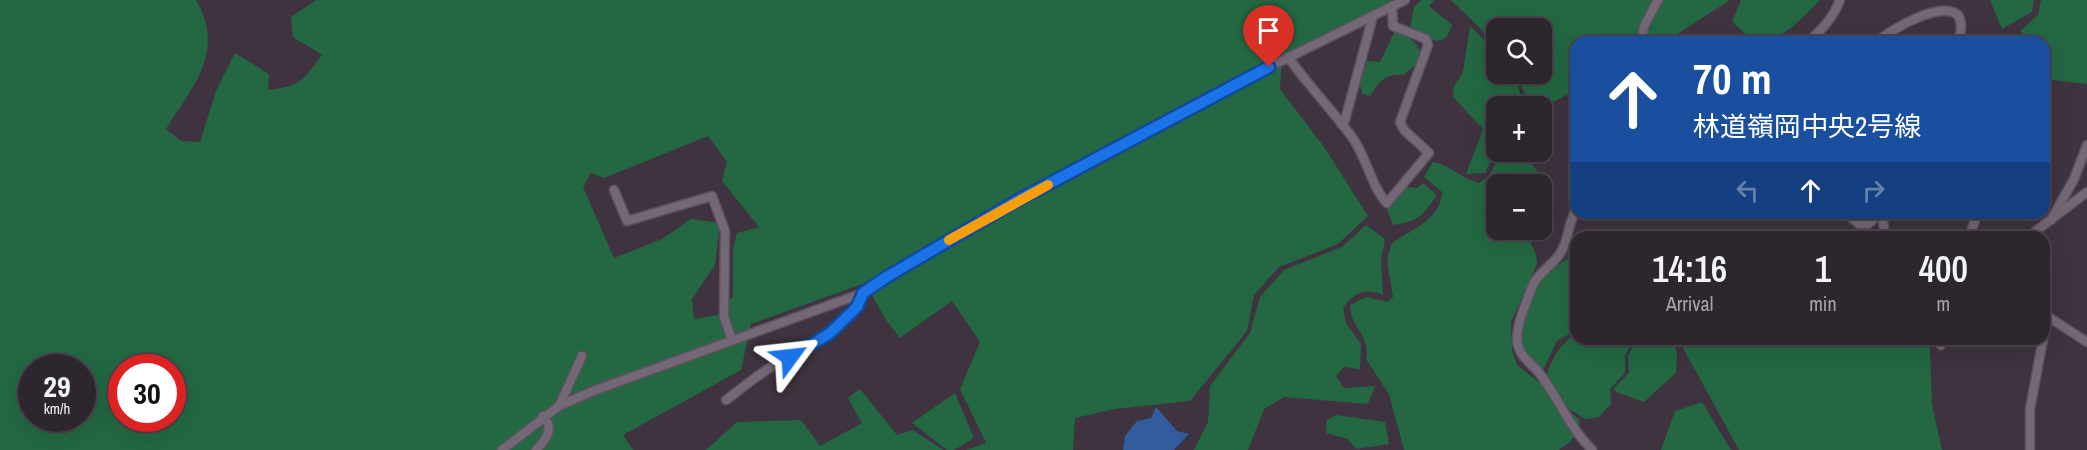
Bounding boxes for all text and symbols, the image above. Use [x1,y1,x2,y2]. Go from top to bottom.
pin [1243,5,1294,67]
icon: arrive [1252,14,1285,47]
map controls [1486,18,1552,240]
button: search [1486,18,1552,84]
text: 70 m [1693,51,1772,107]
icon: ahead [1594,60,1672,138]
button: + [1486,96,1552,162]
text: 林道嶺岡中央2号線 [1693,108,1921,144]
button: − [1486,174,1552,240]
icon: left [1731,174,1764,207]
icon: ahead [1794,174,1827,207]
icon: right [1857,174,1890,207]
text: 14:16 [1652,245,1727,293]
text: 1 [1815,245,1831,293]
text: 400 [1919,245,1968,293]
text: Arrival [1666,290,1713,317]
text: min [1809,290,1837,317]
text: m [1936,290,1950,317]
position arrow [758,325,822,389]
speed limit sign: 30 [108,354,186,432]
text: 29 [43,366,71,406]
text: km/h [44,398,70,419]

